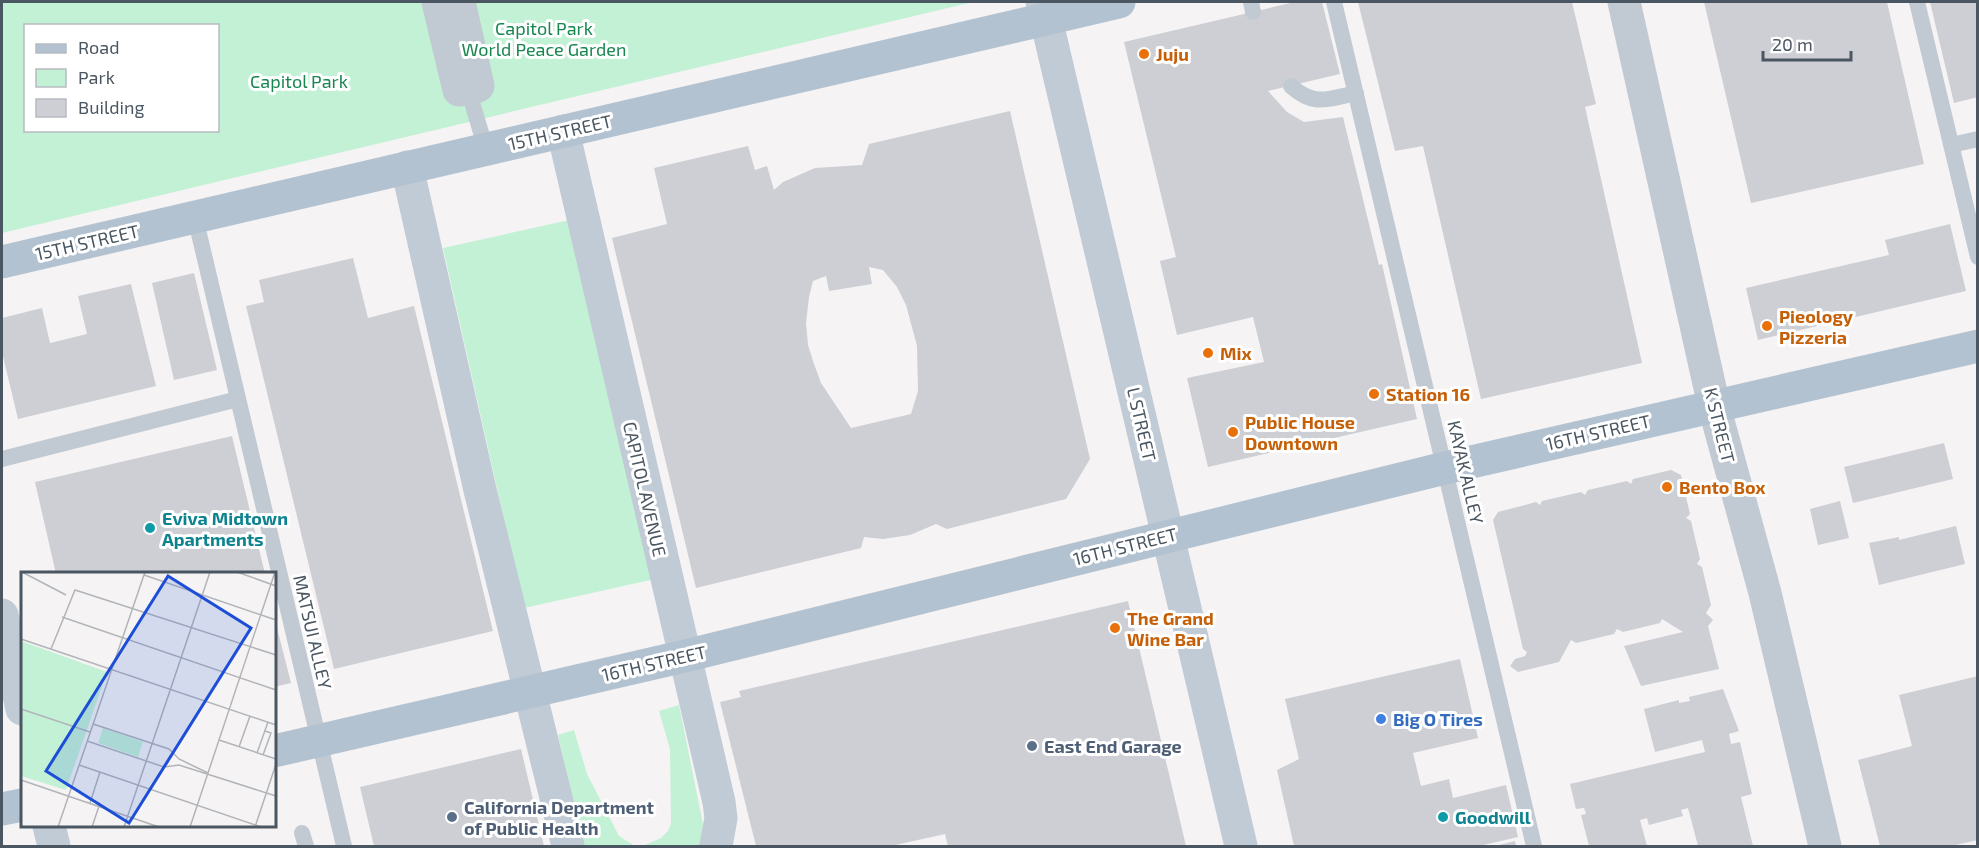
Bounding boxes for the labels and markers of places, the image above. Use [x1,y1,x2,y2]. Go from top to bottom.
place label: Juju [1156,43,1189,65]
marker: Juju [1137,47,1151,61]
place label: Pieology Pizzeria [1779,305,1854,348]
marker: Pieology Pizzeria [1760,319,1774,333]
place label: Mix [1220,342,1252,364]
marker: Mix [1201,346,1215,360]
place label: Station 16 [1386,383,1470,405]
marker: Station 16 [1367,387,1381,401]
place label: Public House Downtown [1245,411,1355,454]
marker: Public House Downtown [1226,425,1240,439]
place label: Bento Box [1679,476,1766,498]
marker: Bento Box [1660,480,1674,494]
place label: Eviva Midtown Apartments [162,507,288,550]
marker: Eviva Midtown Apartments [143,521,157,535]
place label: The Grand Wine Bar [1127,607,1214,650]
marker: The Grand Wine Bar [1108,621,1122,635]
place label: Big O Tires [1393,708,1483,730]
marker: Big O Tires [1374,712,1388,726]
place label: East End Garage [1044,735,1182,757]
marker: East End Garage [1025,739,1039,753]
place label: California Department of Public Health [464,796,655,839]
place label: Goodwill [1455,806,1531,828]
marker: California Department of Public Health [445,810,459,824]
marker: Goodwill [1436,810,1450,824]

